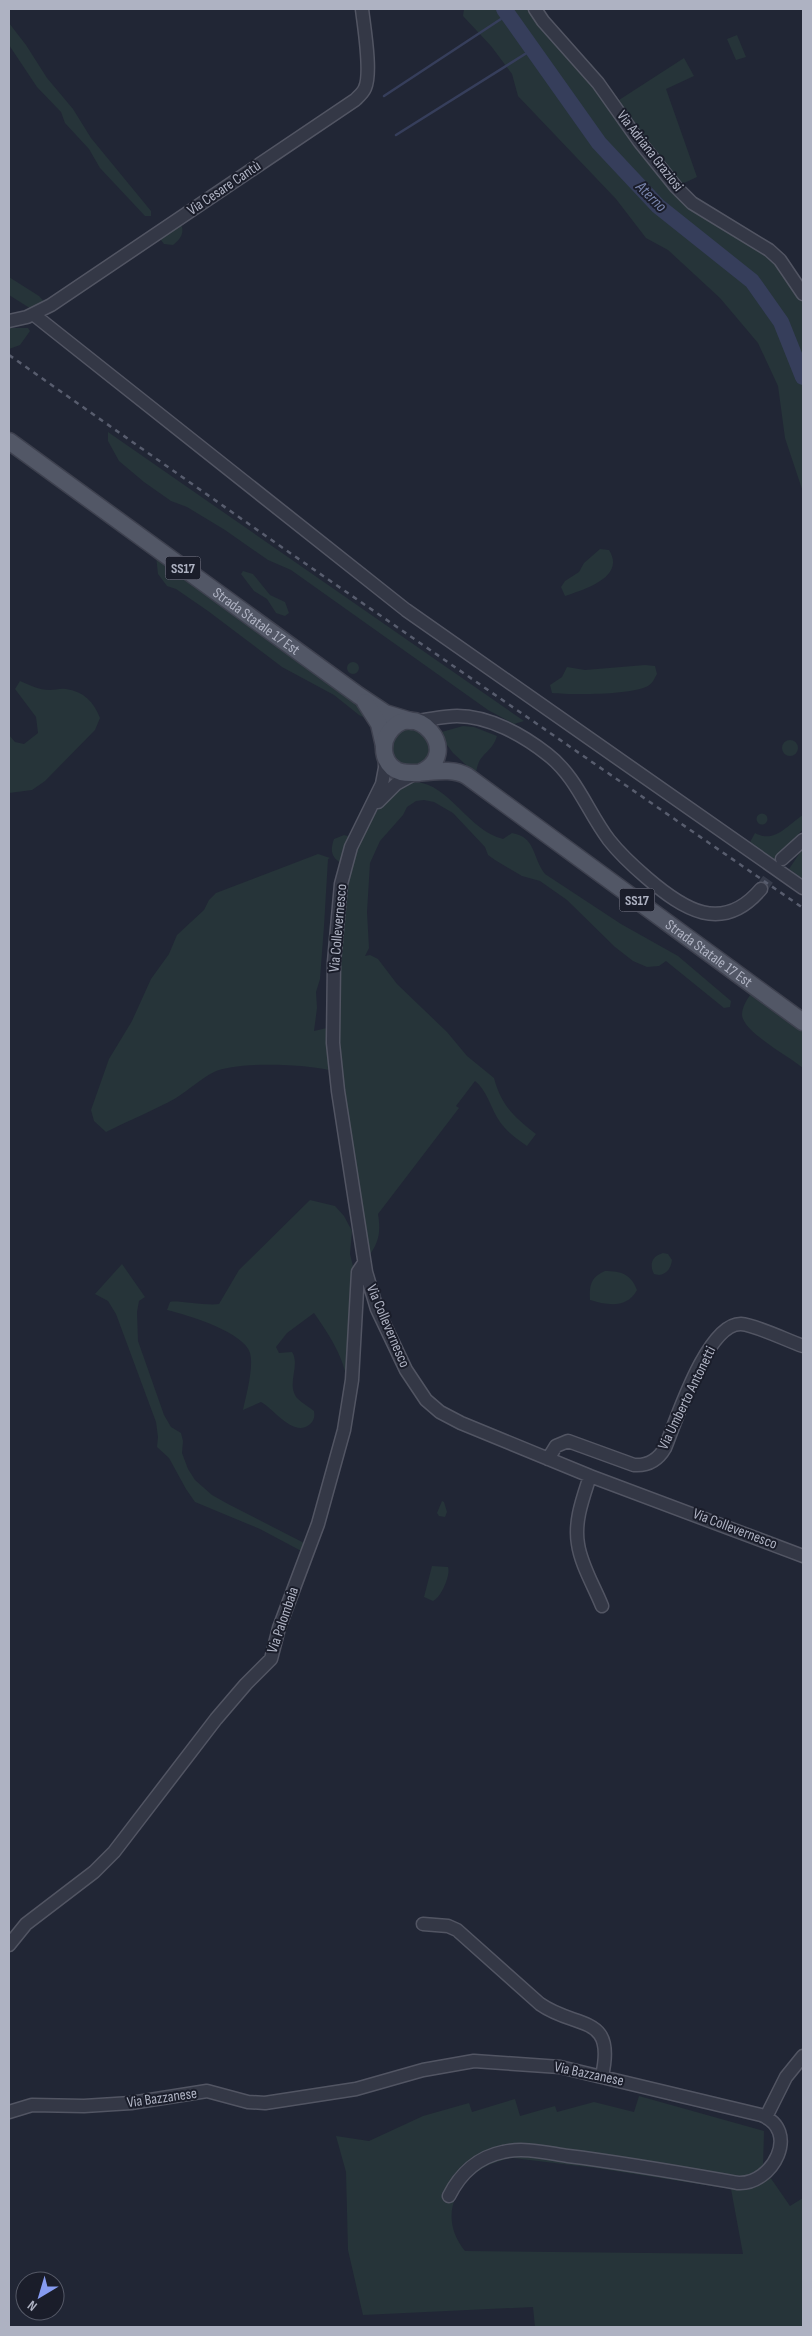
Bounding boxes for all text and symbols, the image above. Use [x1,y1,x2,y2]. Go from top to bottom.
street label: Via Adriana Graziosi [612,107,688,195]
street label: Via Cesare Cantù [184,156,264,220]
water label: Aterno [631,177,671,217]
road number: SS17 [166,556,200,580]
street label: Strada Statale 17 Est [209,583,304,659]
street label: Via Collevernesco [325,883,351,973]
road number: SS17 [620,888,654,912]
street label: Strada Statale 17 Est [662,915,757,992]
street label: Via Collevernesco [362,1282,414,1370]
street label: Via Umberto Antonetti [654,1343,720,1453]
street label: Via Collevernesco [690,1504,780,1554]
street label: Via Palombaia [263,1584,303,1656]
street label: Via Bazzanese [552,2057,626,2091]
street label: Via Bazzanese [126,2084,198,2112]
north arrow [15,2271,65,2321]
text: N [24,2297,40,2315]

